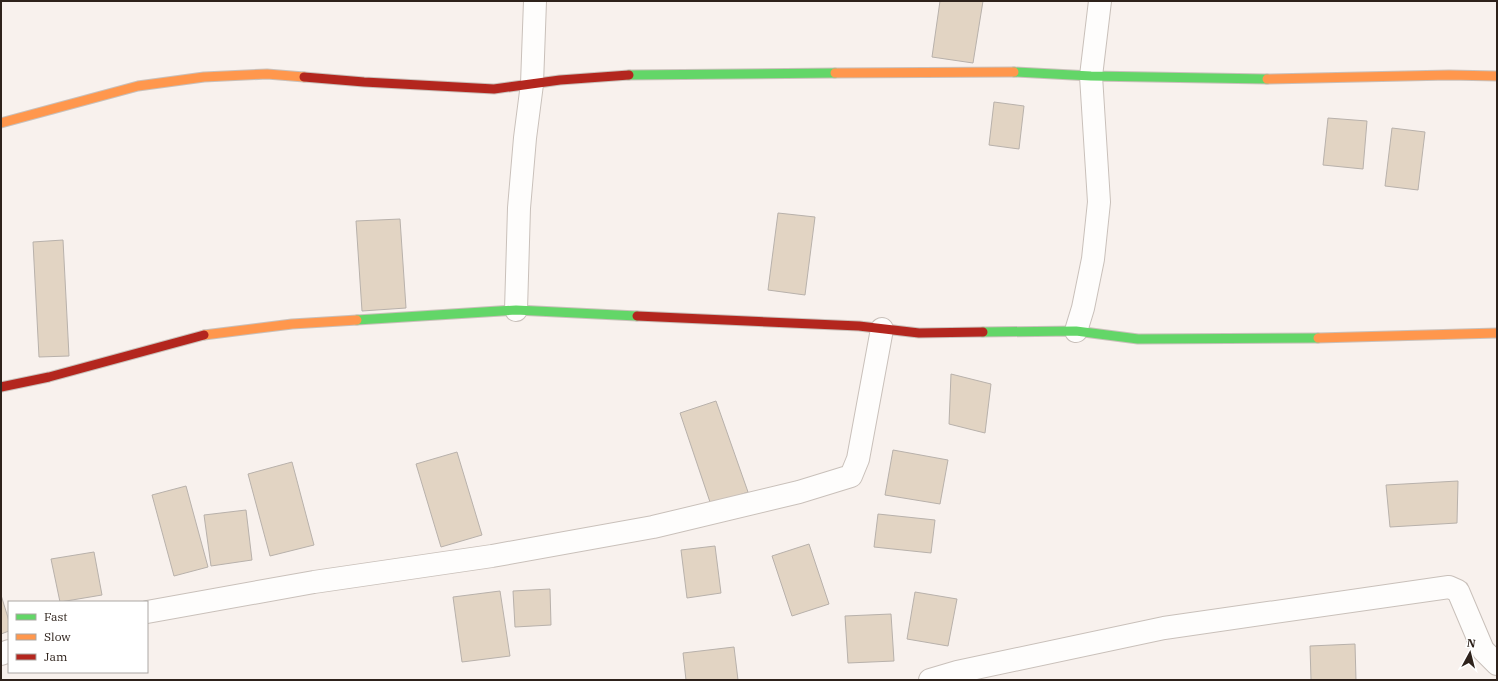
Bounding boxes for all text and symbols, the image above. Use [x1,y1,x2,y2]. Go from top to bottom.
legend [8,601,148,673]
text: Fast [44,609,68,624]
text: Slow [44,629,71,644]
north arrow [1450,633,1490,673]
text: N [1466,636,1477,651]
text: Jam [44,649,68,664]

